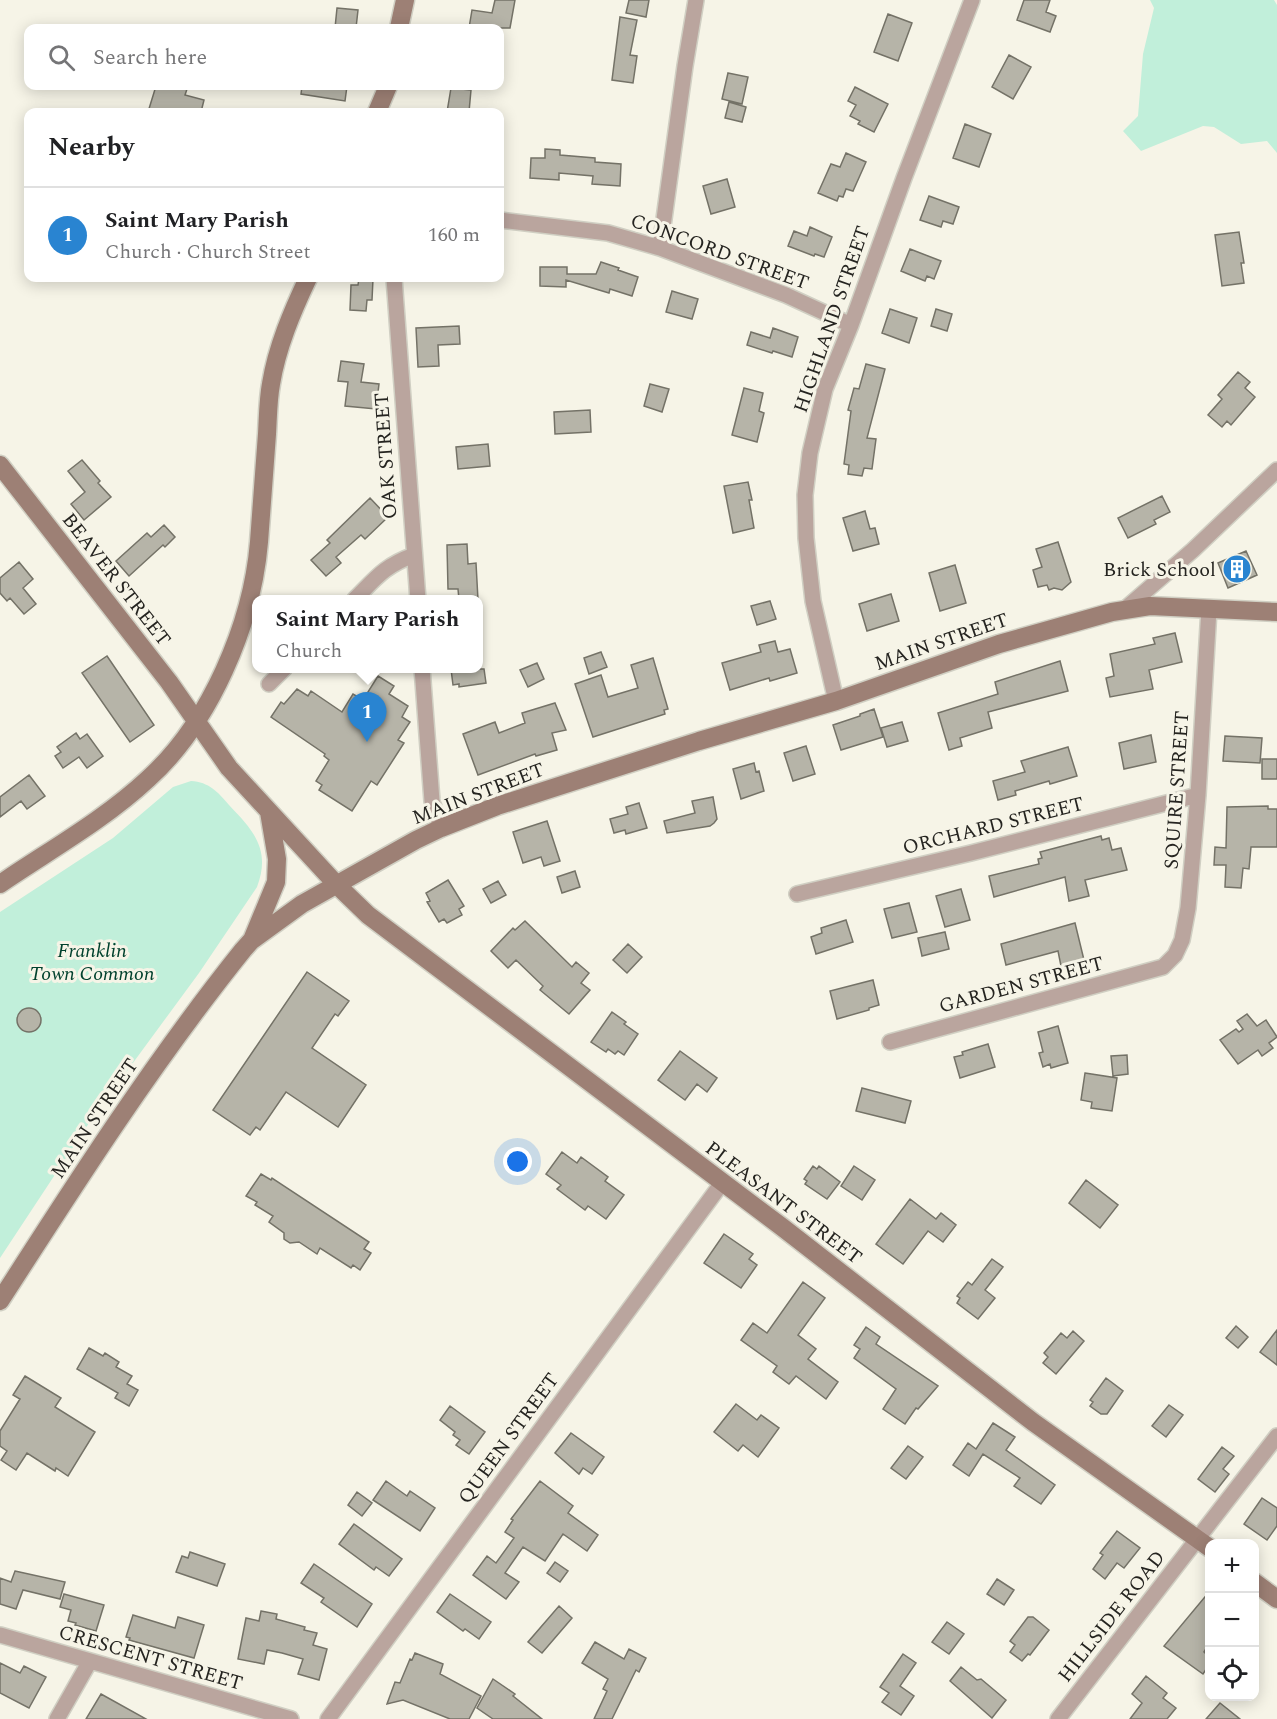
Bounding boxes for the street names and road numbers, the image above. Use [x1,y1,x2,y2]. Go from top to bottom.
street label: CONCORD STREET [626,206,813,298]
street label: HIGHLAND STREET [786,222,878,417]
street label: OAK STREET [367,392,405,520]
street label: BEAVER STREET [54,506,178,653]
street label: MAIN STREET [870,605,1012,679]
street label: SQUIRE STREET [1156,710,1197,870]
street label: MAIN STREET [408,755,549,833]
street label: ORCHARD STREET [900,789,1087,863]
street label: GARDEN STREET [935,949,1107,1021]
street label: MAIN STREET [43,1052,146,1185]
street label: PLEASANT STREET [699,1134,868,1272]
street label: QUEEN STREET [451,1367,567,1511]
street label: HILLSIDE ROAD [1051,1544,1173,1689]
street label: CRESCENT STREET [55,1617,246,1699]

